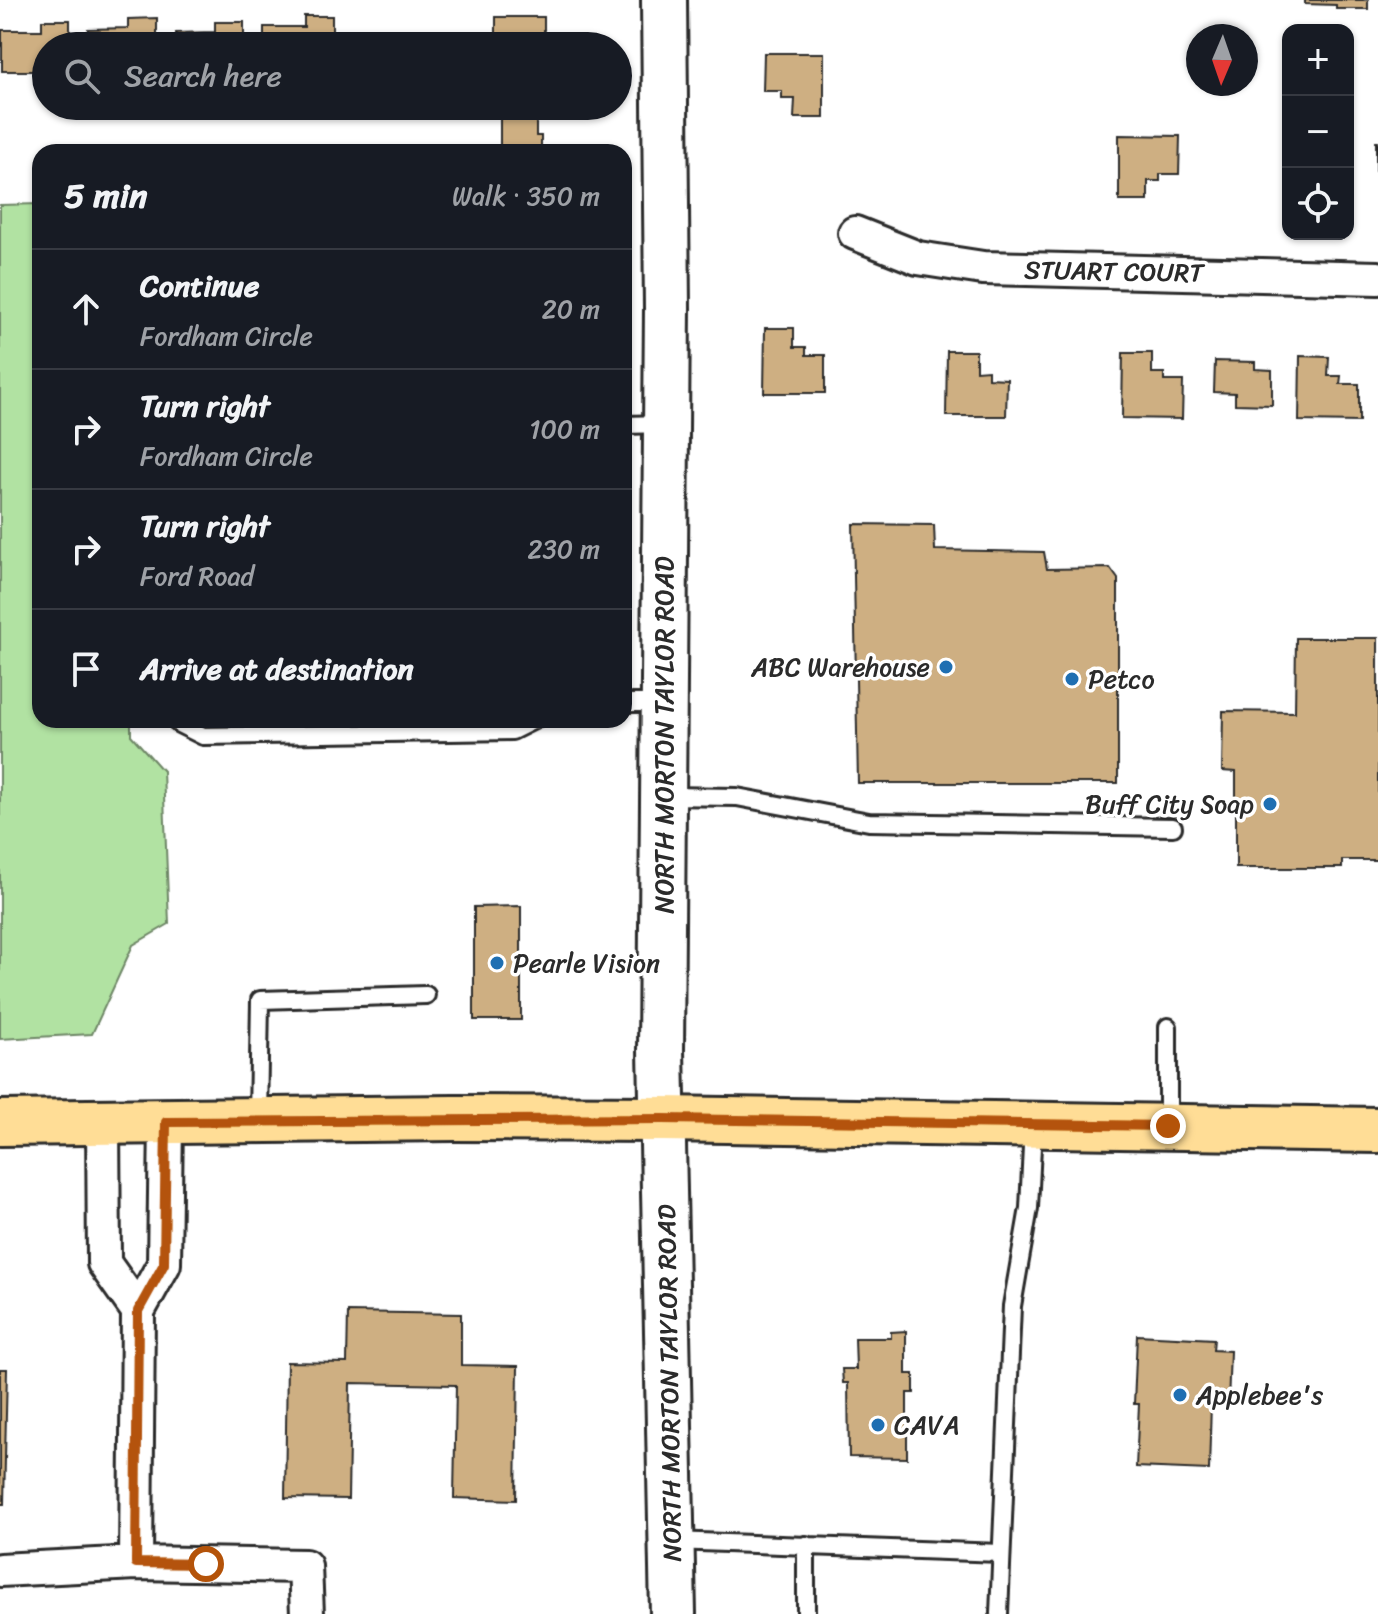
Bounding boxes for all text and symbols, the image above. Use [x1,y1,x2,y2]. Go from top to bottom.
north arrow [1186,24,1258,96]
map controls [1282,24,1354,240]
button: + [1282,24,1354,96]
search box [32,32,632,120]
text: Search here [124,49,282,103]
icon: search [60,54,104,98]
button: − [1282,96,1354,168]
text: 5 min [64,166,147,226]
button: locate [1282,168,1354,240]
text: Walk · 350 m [452,173,600,219]
street label: STUART COURT [1024,246,1206,296]
text: Continue [140,259,259,313]
text: 20 m [542,286,600,332]
icon: ahead [64,287,108,331]
text: Fordham Circle [140,313,313,359]
text: Turn right [140,379,270,433]
text: 100 m [529,406,600,452]
icon: right [64,407,108,451]
text: Fordham Circle [140,433,313,479]
text: Turn right [140,499,270,553]
text: 230 m [528,526,600,572]
icon: right [64,527,108,571]
text: Ford Road [140,553,254,599]
street label: NORTH MORTON TAYLOR ROAD [641,556,687,914]
text: Arrive at destination [140,642,414,696]
place label: ABC Warehouse [750,644,930,690]
icon: arrive [64,647,108,691]
place label: Petco [1088,656,1155,702]
marker: ABC Warehouse [937,658,955,676]
marker: Petco [1063,670,1081,688]
place label: Buff City Soap [1085,781,1254,827]
marker: Buff City Soap [1261,795,1279,813]
place label: Pearle Vision [513,940,660,986]
marker: Pearle Vision [488,954,506,972]
route end [1150,1108,1186,1144]
street label: NORTH MORTON TAYLOR ROAD [643,1204,695,1562]
place label: Applebee's [1195,1372,1323,1418]
marker: Applebee's [1171,1386,1189,1404]
place label: CAVA [894,1402,960,1448]
marker: CAVA [869,1416,887,1434]
route start [188,1546,224,1582]

